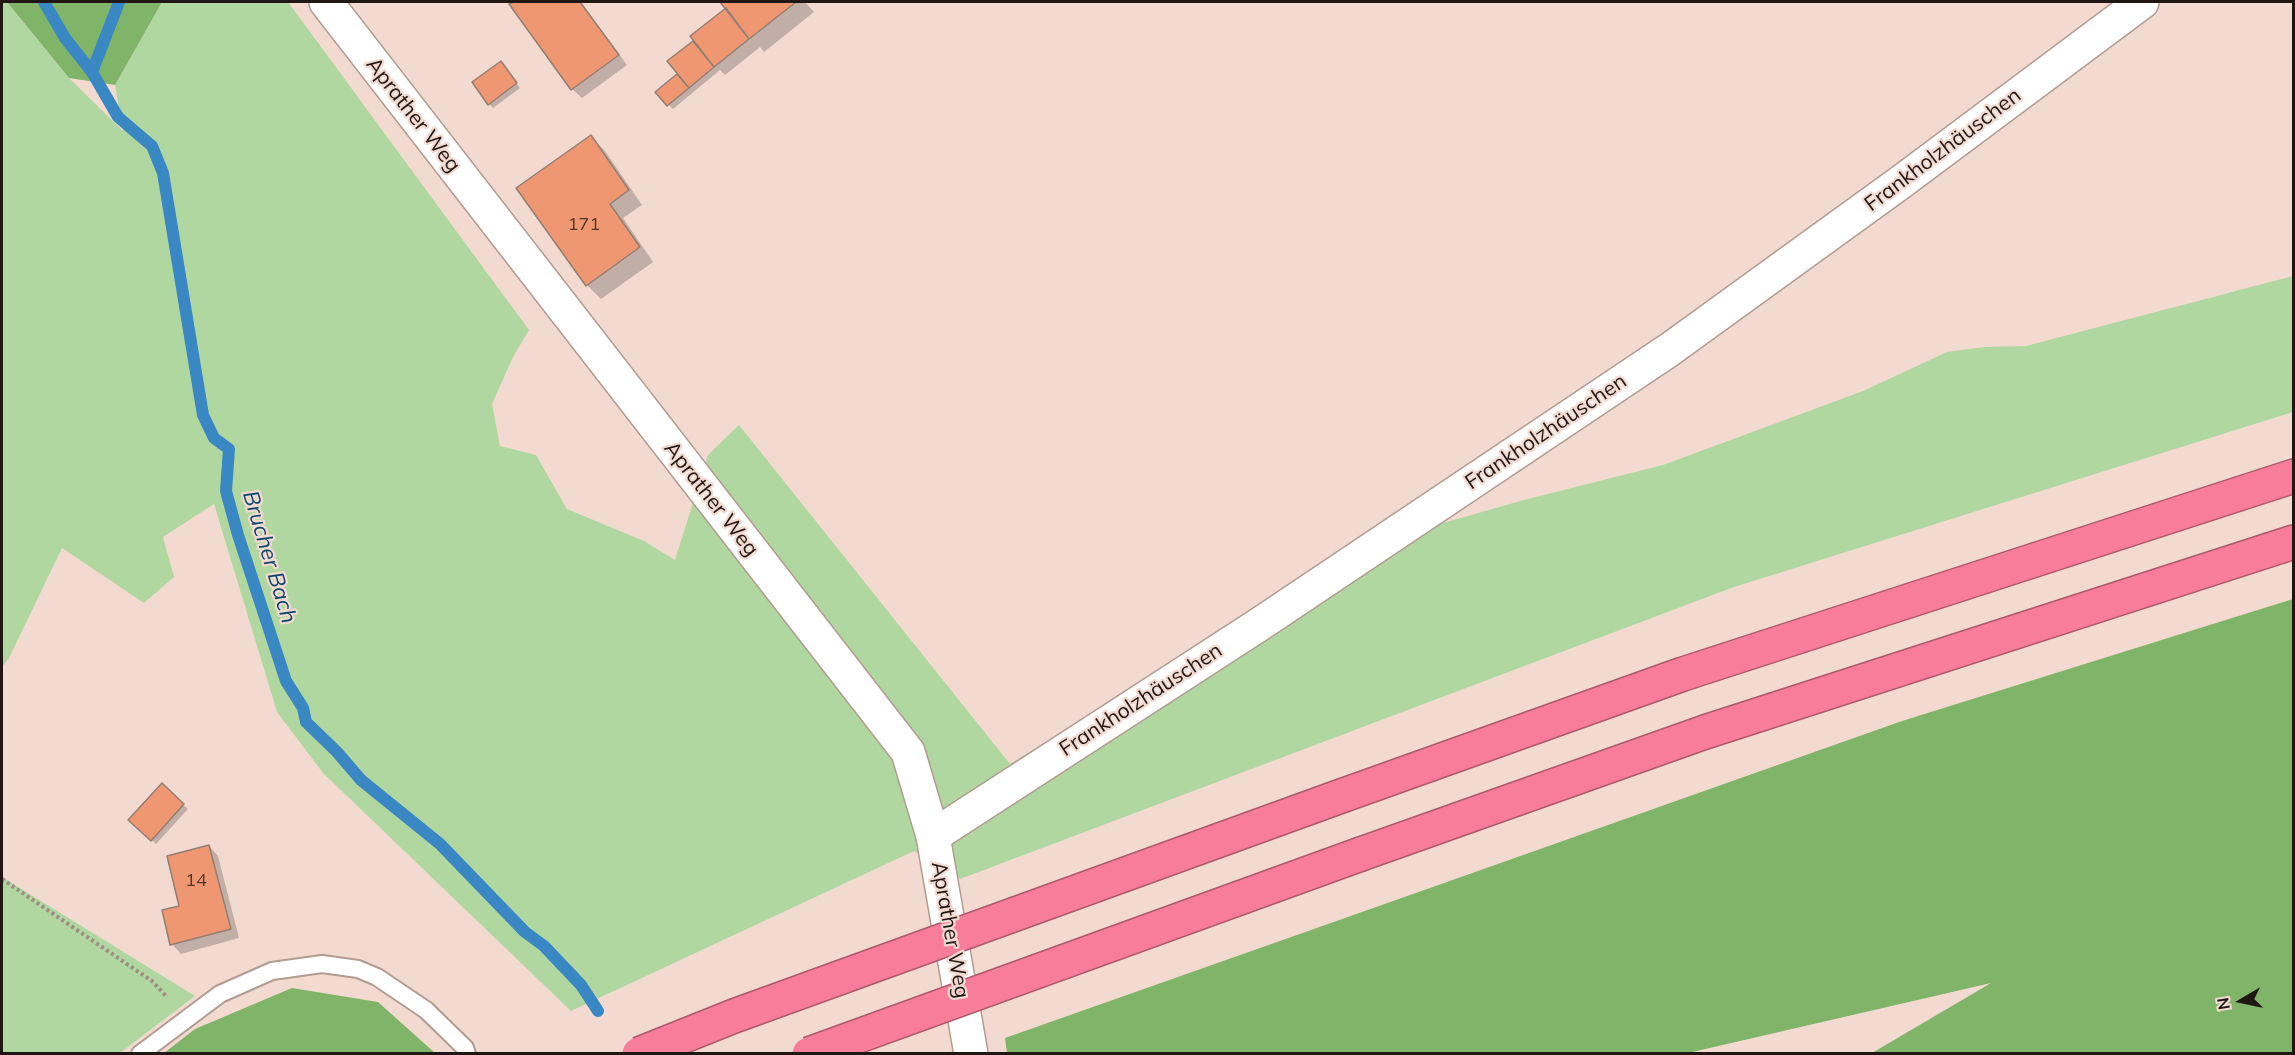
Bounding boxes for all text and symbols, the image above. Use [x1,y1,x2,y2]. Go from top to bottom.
street label: Aprather Weg [360,53,466,177]
street label: Frankholzhäuschen [1860,83,2026,217]
house number: 171 [568,214,600,236]
street label: Frankholzhäuschen [1461,369,1631,495]
street label: Aprather Weg [658,437,764,561]
water label: Brucher Bach [236,488,302,626]
street label: Frankholzhäuschen [1055,638,1227,762]
street label: Aprather Weg [926,860,974,1000]
house number: 14 [185,870,207,892]
north arrow [2211,971,2271,1031]
text: N [2212,996,2234,1011]

